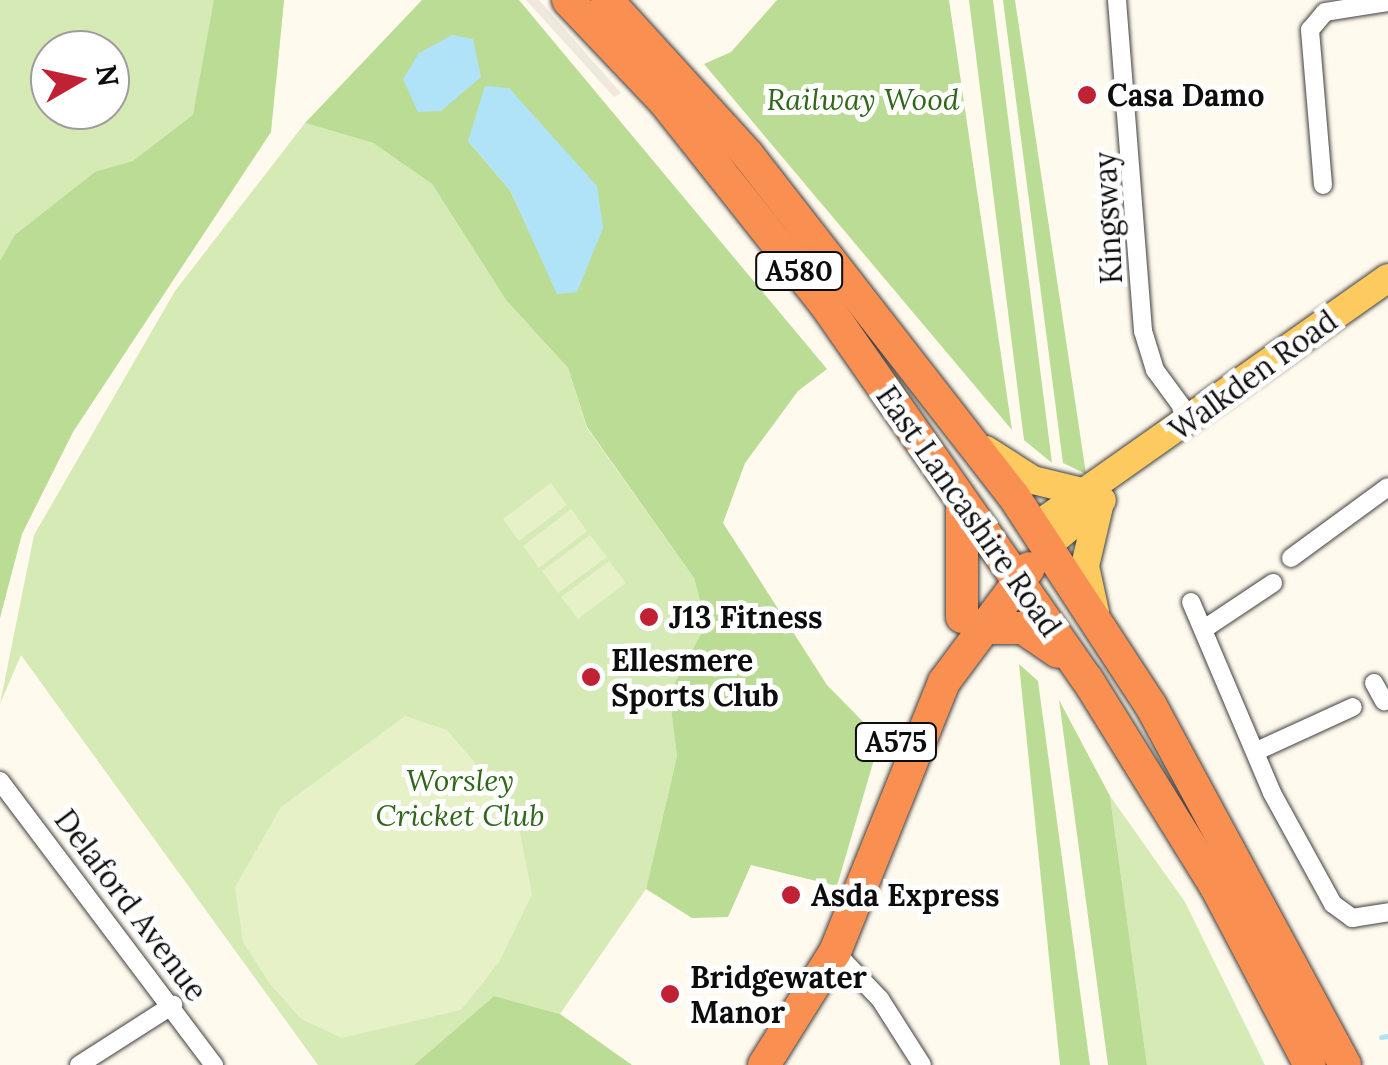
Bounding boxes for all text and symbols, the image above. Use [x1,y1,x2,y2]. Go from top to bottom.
north arrow [30,30,130,130]
text: N [88,62,127,89]
place label: Casa Damo [1107,77,1264,113]
park label: Railway Wood [766,81,960,117]
marker: Casa Damo [1076,84,1098,106]
street label: Kingsway [1087,151,1129,285]
road number: A580 [754,248,844,294]
street label: Walkden Road [1162,302,1344,448]
street label: East Lancashire Road [869,379,1069,643]
place label: J13 Fitness [669,599,823,635]
marker: J13 Fitness [638,606,660,628]
place label: Ellesmere Sports Club [611,642,779,712]
marker: Ellesmere Sports Club [580,666,602,688]
road number: A575 [854,719,938,765]
park label: Worsley Cricket Club [376,762,544,832]
street label: Delaford Avenue [47,802,215,1008]
place label: Asda Express [811,877,999,913]
marker: Asda Express [780,884,802,906]
place label: Bridgewater Manor [690,959,867,1030]
marker: Bridgewater Manor [659,983,681,1005]

